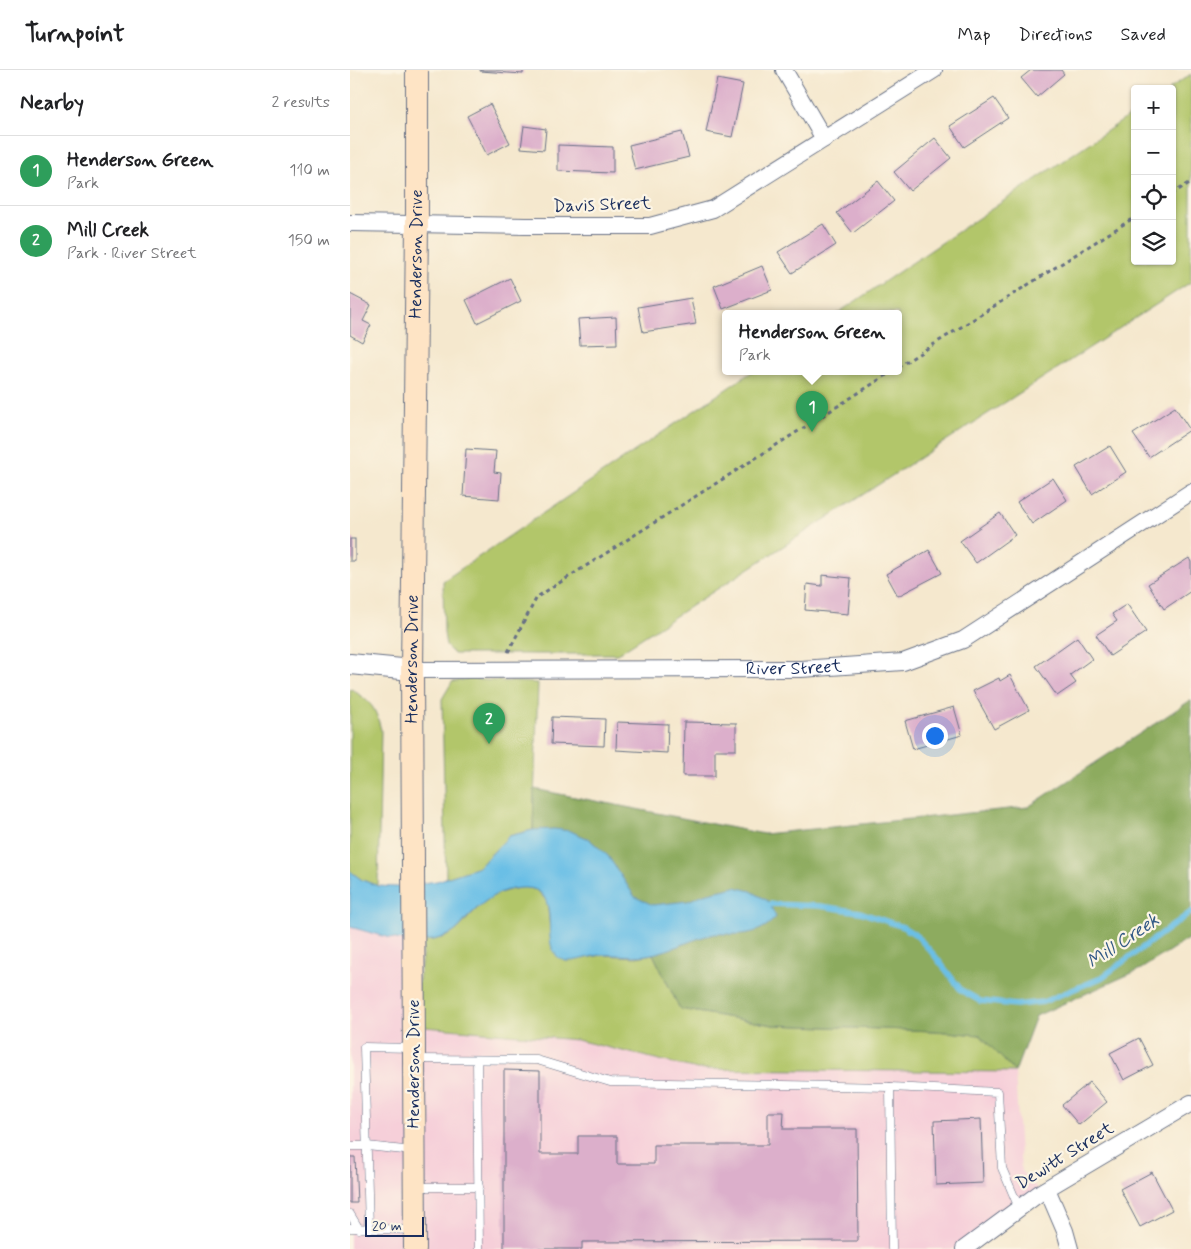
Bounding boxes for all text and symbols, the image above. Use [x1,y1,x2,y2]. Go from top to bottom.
text: Turnpoint [25,19,125,50]
text: Map [958,23,991,47]
text: Directions [1019,23,1093,47]
text: Saved [1121,23,1166,47]
map controls [1131,85,1176,265]
button: + [1131,85,1176,130]
text: Nearby [20,89,84,117]
text: 2 results [272,92,330,113]
button: − [1131,130,1176,175]
text: Henderson Green [67,148,213,173]
text: 1 [32,160,40,181]
text: 110 m [289,160,330,181]
text: Park [67,173,99,194]
button: locate [1131,175,1176,220]
street label: Henderson Drive [404,189,429,319]
street label: Davis Street [553,191,652,219]
text: Mill Creek [67,218,149,243]
button: layers [1131,220,1176,265]
text: 2 [32,230,40,251]
text: 150 m [288,230,330,251]
text: Park · River Street [67,243,197,264]
popup [722,310,902,375]
text: Henderson Green [739,320,885,345]
text: Park [739,345,771,366]
pin: 1 [796,391,828,432]
street label: Henderson Drive [400,594,425,724]
street label: River Street [746,654,843,681]
pin: 2 [473,703,505,744]
your location [922,723,948,749]
water label: Mill Creek [1082,907,1164,974]
street label: Henderson Drive [402,999,426,1129]
street label: Dewitt Street [1012,1116,1119,1196]
scale bar [365,1214,424,1237]
text: 20 m [372,1217,402,1235]

